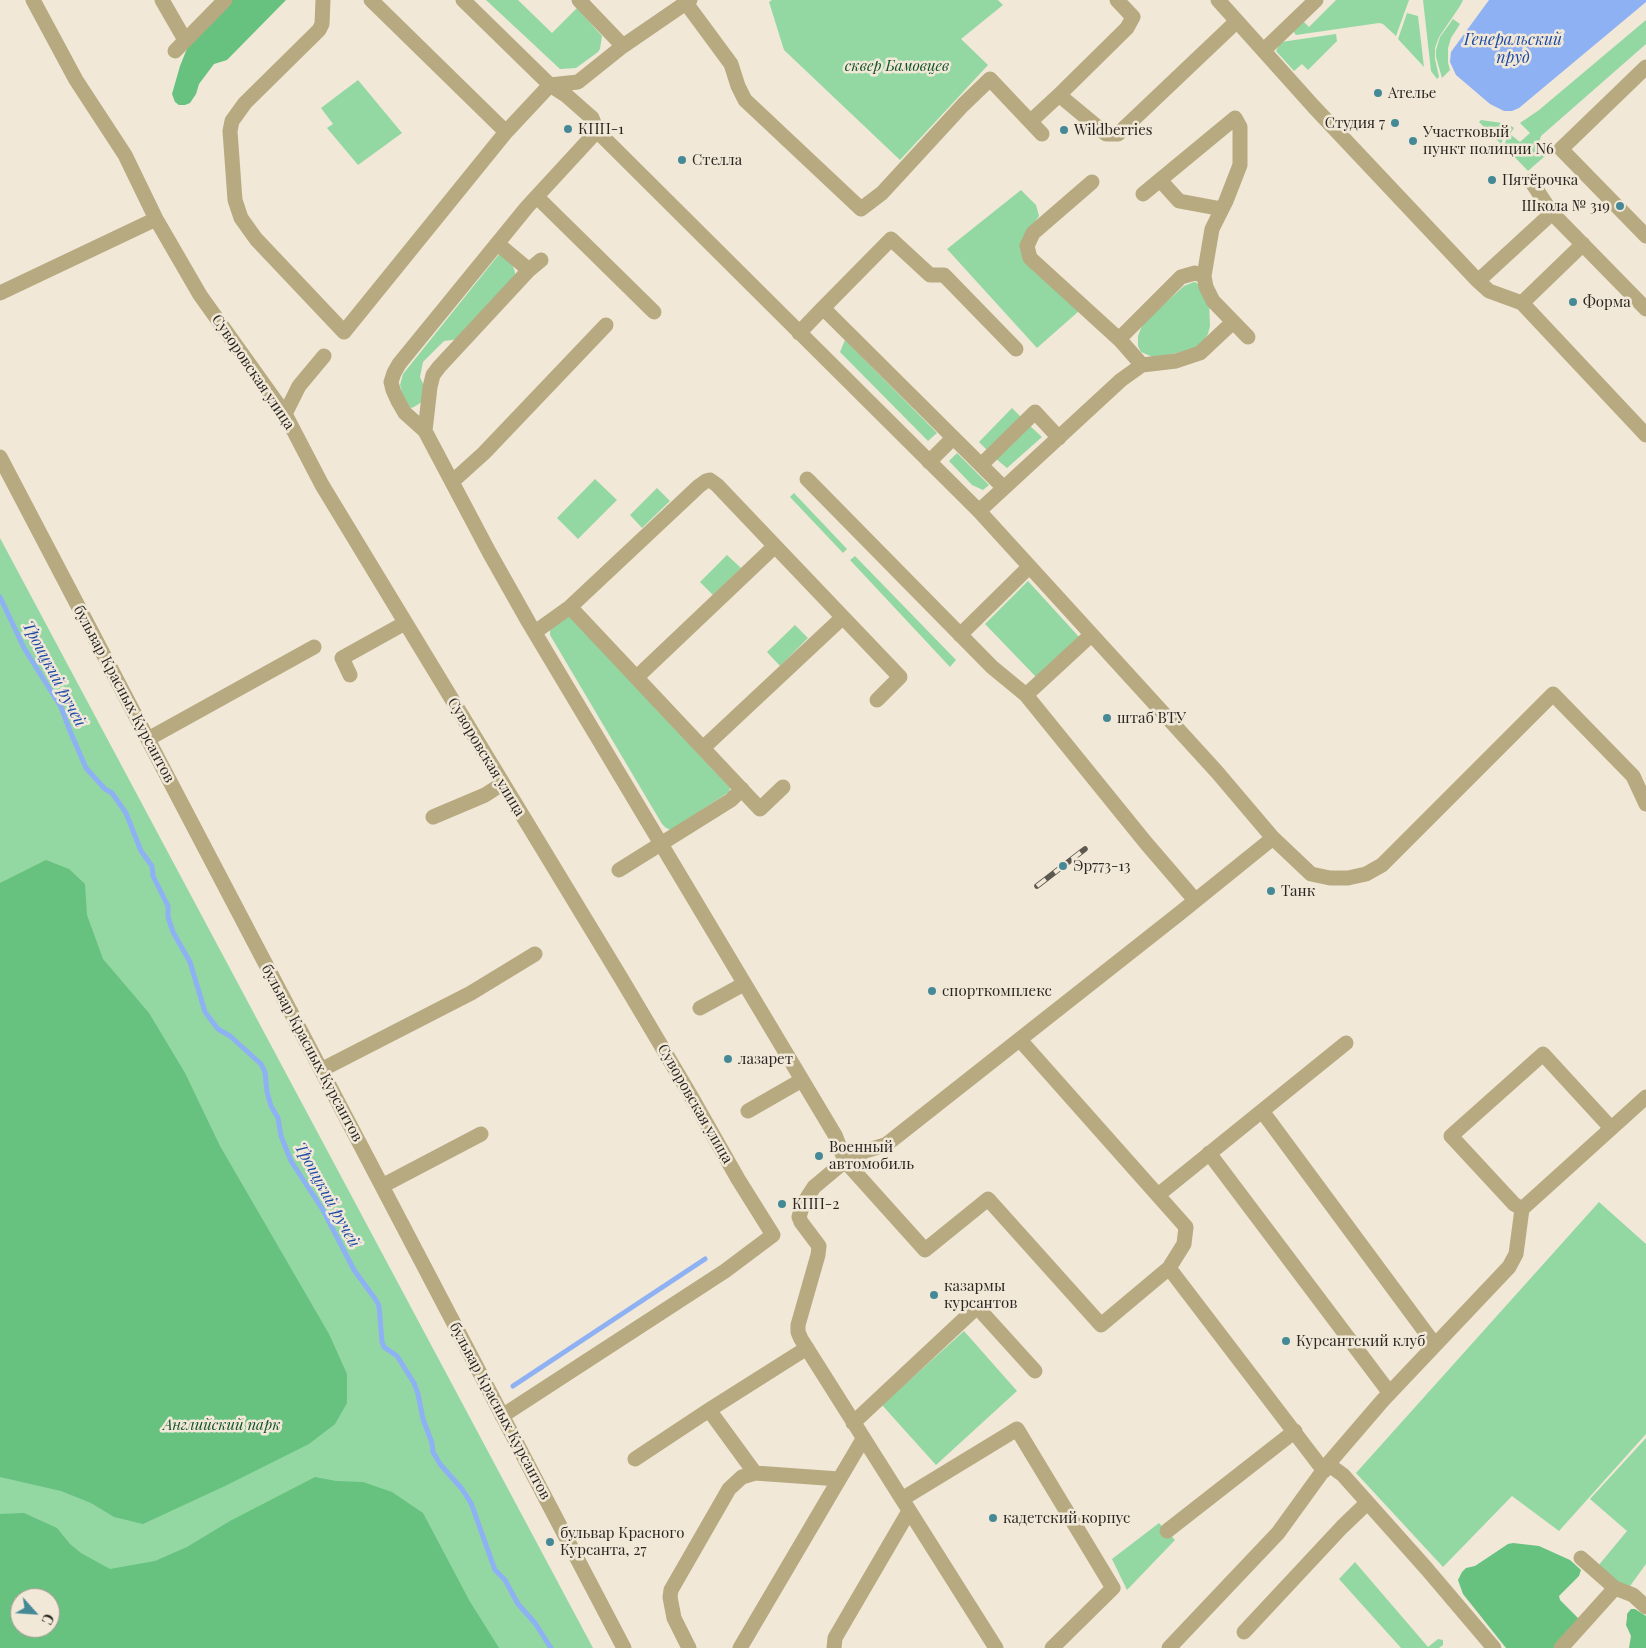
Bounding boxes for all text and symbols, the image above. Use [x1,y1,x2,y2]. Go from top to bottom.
water label: Генеральский пруд [1464,30,1562,68]
park label: сквер Бамовцев [845,57,949,75]
place label: Ателье [1388,84,1436,102]
marker: Ателье [1372,87,1384,99]
place label: Студия 7 [1325,114,1385,132]
marker: Студия 7 [1389,117,1401,129]
place label: КПП-1 [578,120,624,138]
place label: Wildberries [1074,121,1153,139]
marker: КПП-1 [562,123,574,135]
place label: Участковый пункт полиции N6 [1423,123,1554,158]
marker: Wildberries [1058,124,1070,136]
marker: Участковый пункт полиции N6 [1407,135,1419,147]
place label: Стелла [692,151,742,169]
marker: Стелла [676,154,688,166]
place label: Пятёрочка [1502,171,1578,189]
marker: Пятёрочка [1486,174,1498,186]
place label: Школа № 319 [1522,197,1610,215]
marker: Школа № 319 [1614,200,1626,212]
place label: Форма [1583,293,1631,311]
marker: Форма [1567,296,1579,308]
street label: Суворовская улица [208,311,298,433]
street label: бульвар Красных Курсантов [69,602,179,786]
water label: Троицкий ручей [18,618,90,730]
street label: Суворовская улица [444,694,528,820]
place label: штаб ВТУ [1117,709,1186,727]
marker: штаб ВТУ [1101,712,1113,724]
place label: Эр773-13 [1073,857,1131,875]
marker: Эр773-13 [1057,860,1069,872]
place label: Танк [1281,882,1315,900]
marker: Танк [1265,885,1277,897]
street label: бульвар Красных Курсантов [257,961,367,1145]
place label: спорткомплекс [942,982,1052,1000]
marker: спорткомплекс [926,985,938,997]
street label: Суворовская улица [653,1041,737,1167]
place label: лазарет [738,1050,793,1068]
marker: лазарет [722,1053,734,1065]
place label: Военный автомобиль [829,1138,914,1173]
water label: Троицкий ручей [290,1139,364,1251]
marker: Военный автомобиль [813,1150,825,1162]
place label: КПП-2 [792,1195,839,1213]
marker: КПП-2 [776,1198,788,1210]
place label: казармы курсантов [944,1277,1017,1312]
marker: казармы курсантов [928,1289,940,1301]
street label: бульвар Красных Курсантов [445,1319,555,1503]
place label: Курсантский клуб [1296,1332,1425,1350]
marker: Курсантский клуб [1280,1335,1292,1347]
park label: Английский парк [163,1416,281,1434]
place label: кадетский корпус [1003,1509,1130,1527]
marker: кадетский корпус [987,1512,999,1524]
place label: бульвар Красного Курсанта, 27 [560,1524,684,1559]
marker: бульвар Красного Курсанта, 27 [544,1536,556,1548]
north arrow [10,1588,60,1638]
text: С [37,1611,59,1628]

